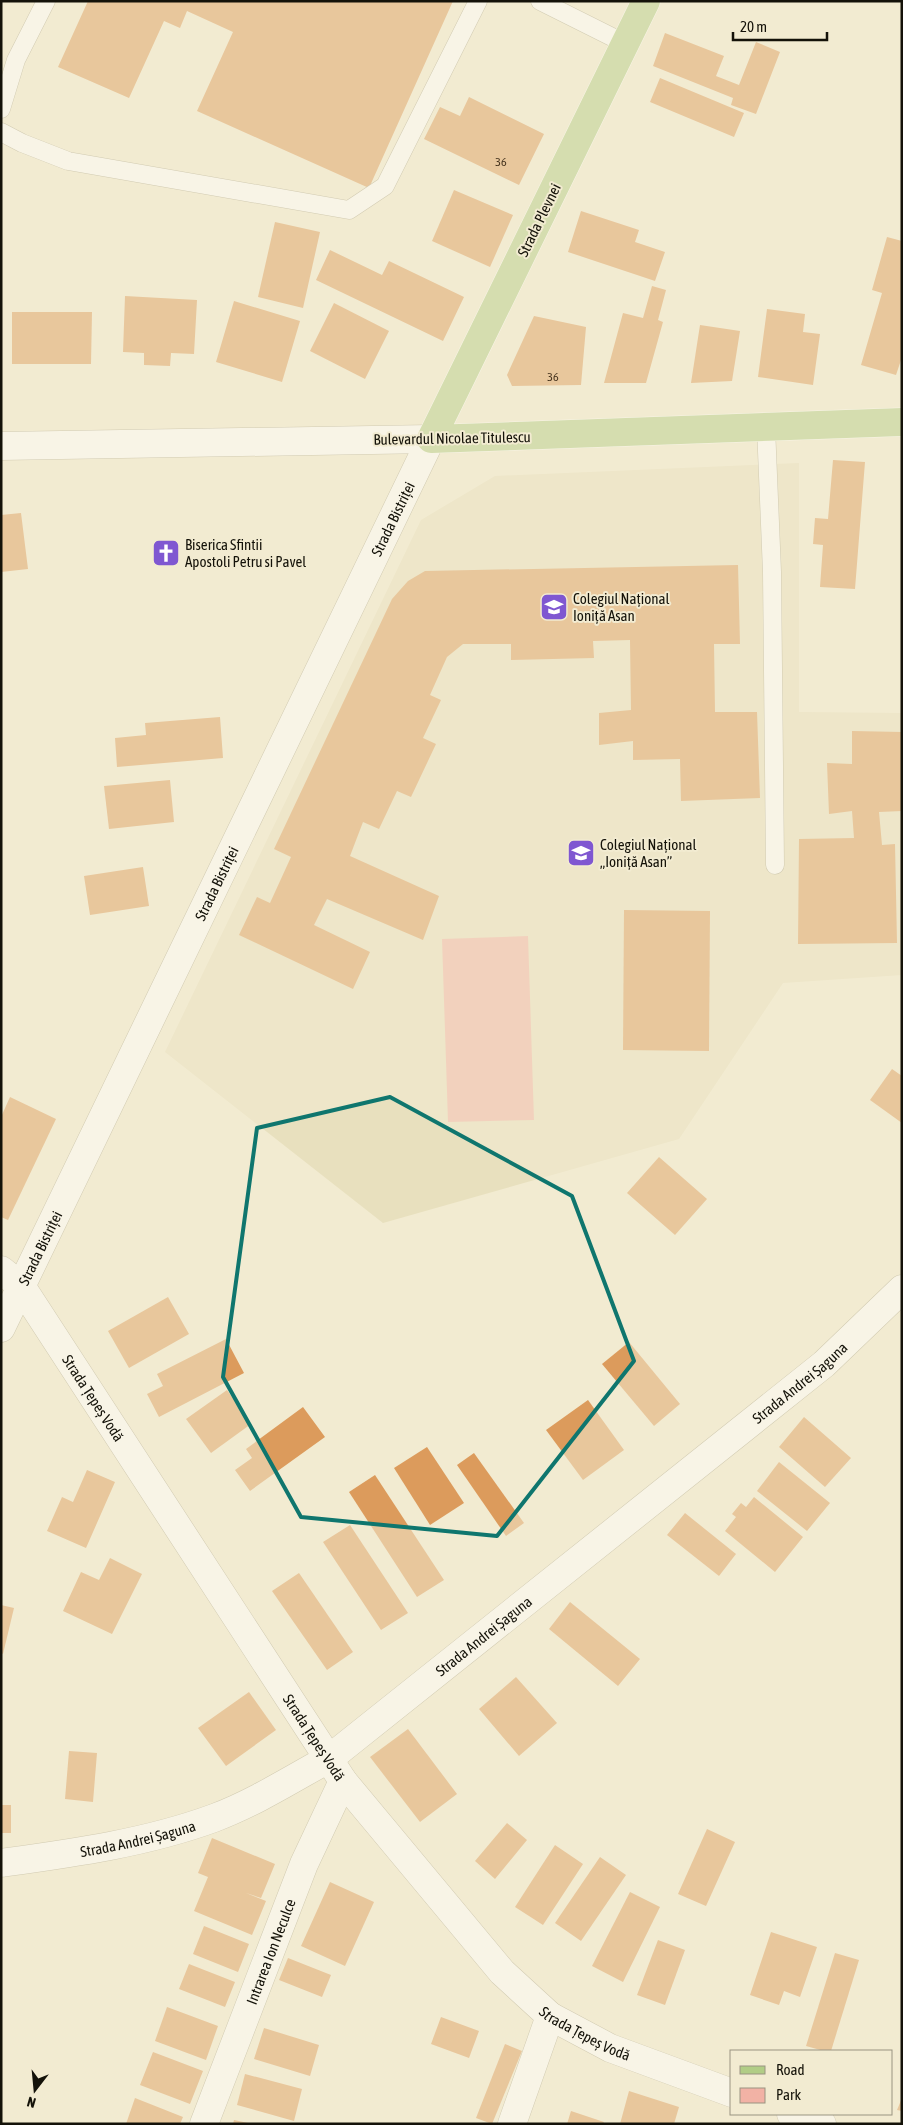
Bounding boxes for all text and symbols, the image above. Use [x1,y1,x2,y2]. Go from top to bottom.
scale bar [733,10,827,42]
text: 20 m [740,18,767,35]
house number: 36 [495,155,507,169]
street label: Strada Plevnei [514,181,564,259]
house number: 36 [547,370,559,384]
street label: Bulevardul Nicolae Titulescu [373,428,531,448]
street label: Strada Bistriței [367,479,418,559]
place label: Biserica Sfintii Apostoli Petru si Pavel [185,536,306,570]
church icon: Biserica Sfintii Apostoli Petru si Pavel [151,538,181,568]
place label: Colegiul Național Ioniță Asan [573,590,670,624]
school or university icon: Colegiul Național Ioniță Asan [539,592,569,622]
place label: Colegiul Național „Ioniță Asan” [600,836,697,870]
school or university icon: Colegiul Național „Ioniță Asan” [566,838,596,868]
street label: Strada Bistriței [191,843,241,923]
street label: Strada Bistriței [15,1208,65,1288]
street label: Strada Andrei Șaguna [749,1338,850,1427]
street label: Strada Țepeș Vodă [59,1351,128,1444]
street label: Strada Andrei Șaguna [432,1592,535,1679]
street label: Strada Țepeș Vodă [280,1691,349,1784]
street label: Strada Andrei Șaguna [79,1817,197,1860]
street label: Intrarea Ion Neculce [242,1896,298,2007]
street label: Strada Țepeș Vodă [536,2003,633,2063]
legend [730,2050,893,2115]
text: Road [776,2061,805,2078]
north arrow [10,2065,60,2115]
text: Park [776,2086,801,2103]
text: N [25,2094,38,2111]

